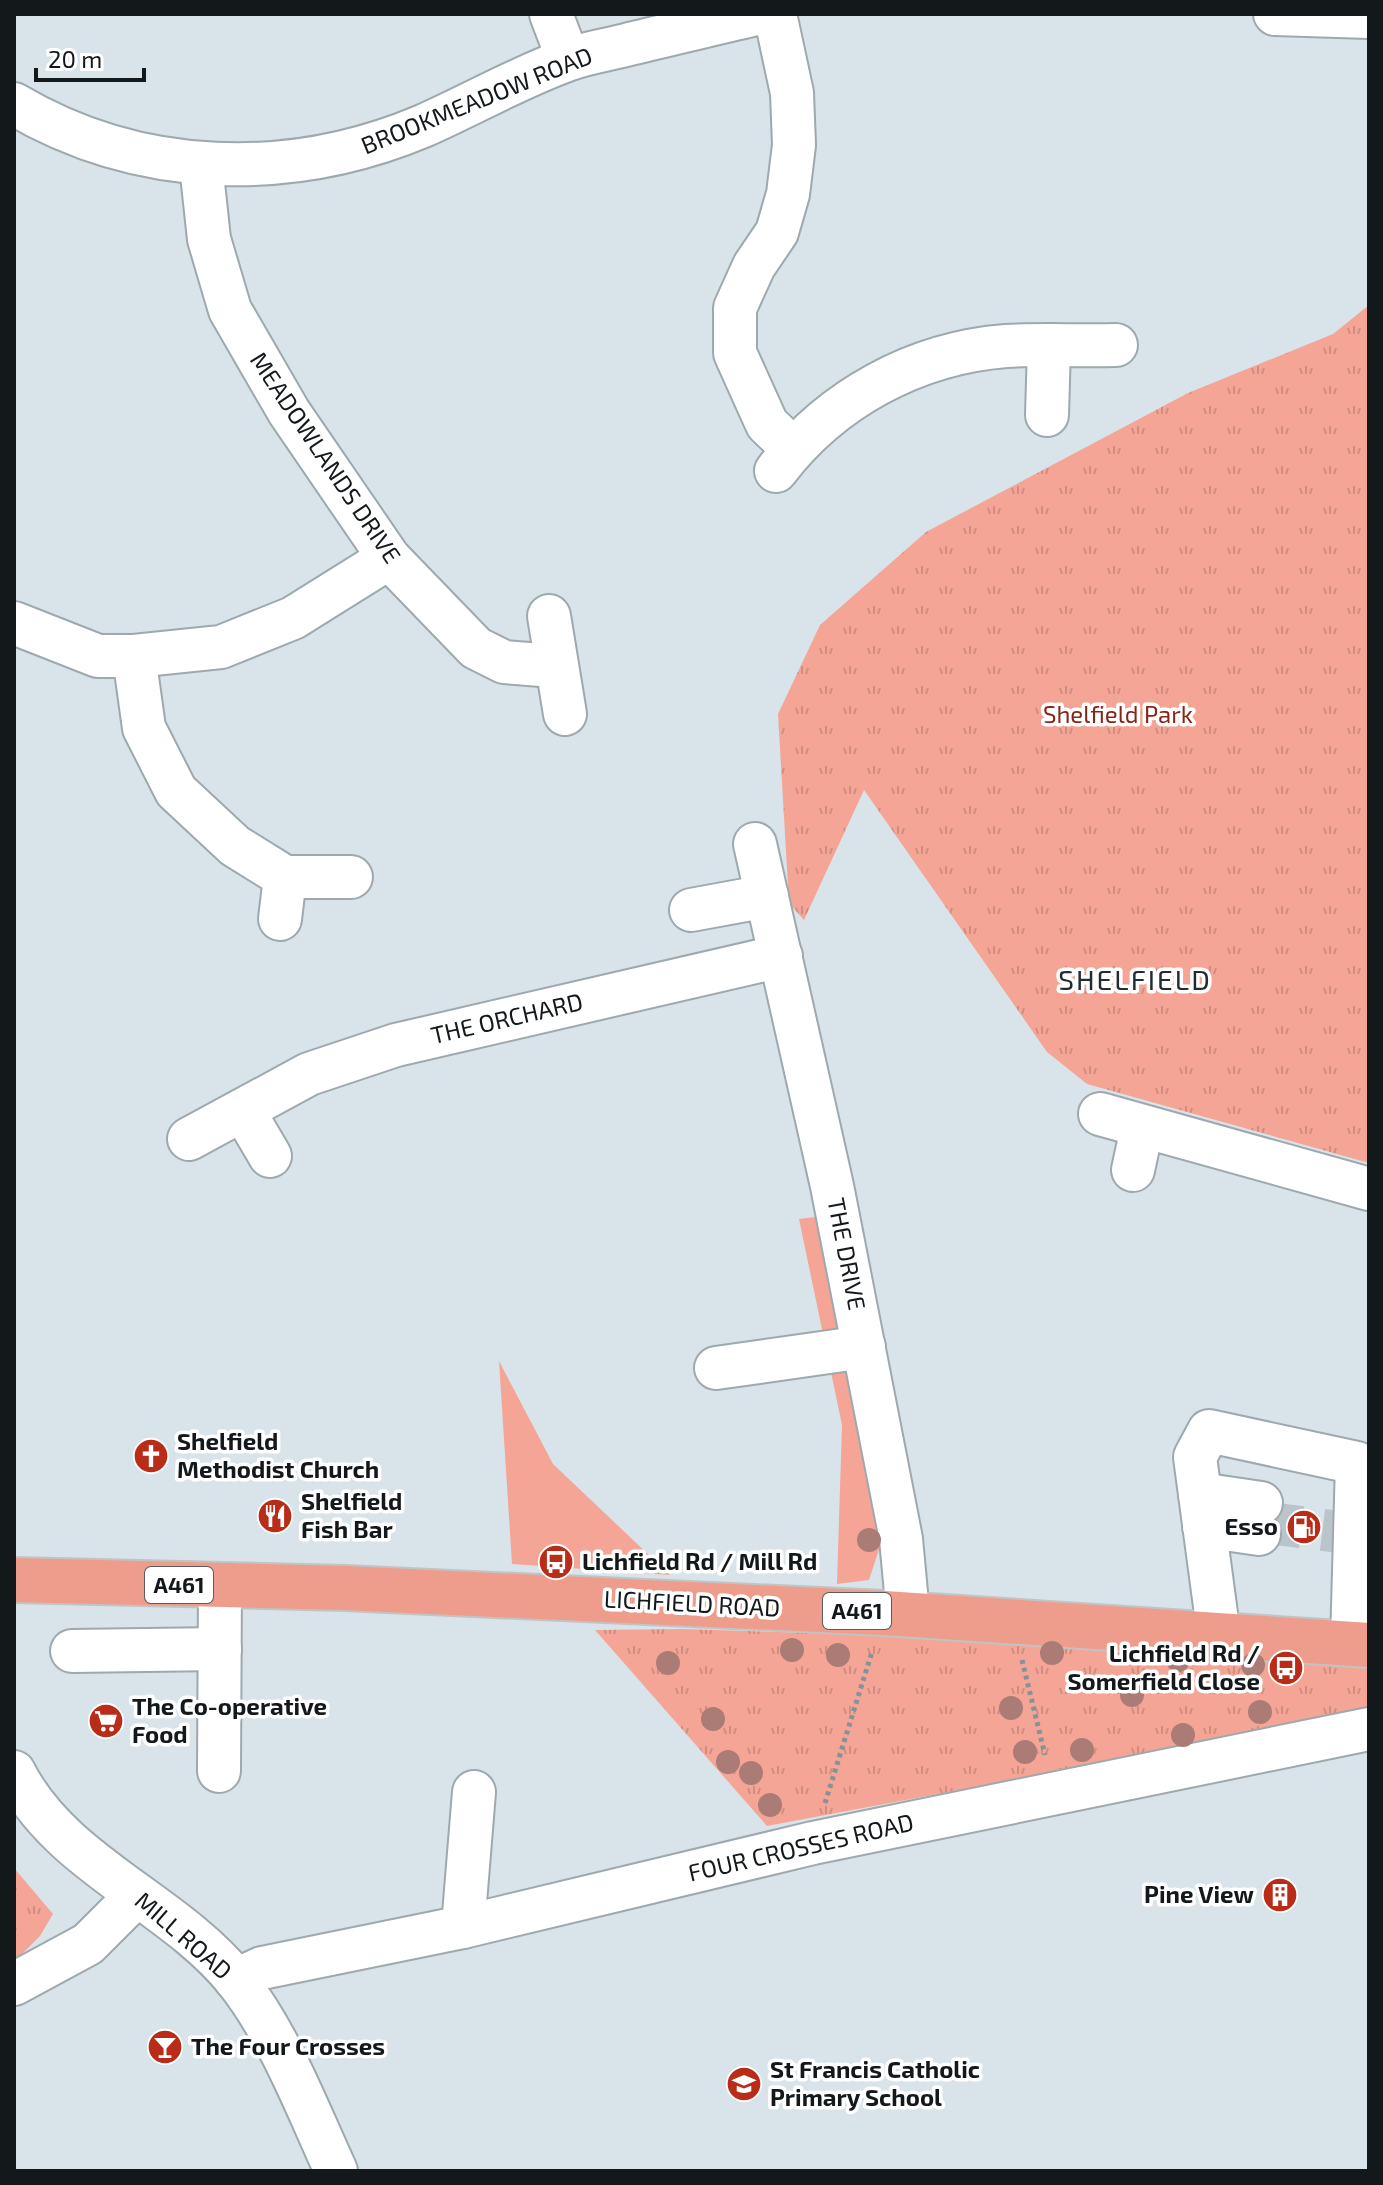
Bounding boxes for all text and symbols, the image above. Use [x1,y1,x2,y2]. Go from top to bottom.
scale bar [36,32,144,82]
street label: BROOKMEADOW ROAD [357,40,596,159]
text: 20 m [48,44,102,73]
street label: MEADOWLANDS DRIVE [245,346,408,568]
park label: Shelfield Park [1043,699,1193,728]
district label: SHELFIELD [1058,962,1212,996]
street label: THE ORCHARD [428,986,585,1049]
street label: THE DRIVE [822,1195,873,1312]
place label: Shelfield Methodist Church [177,1426,379,1483]
church icon: Shelfield Methodist Church [132,1437,170,1475]
place label: Shelfield Fish Bar [301,1486,402,1543]
restaurant icon: Shelfield Fish Bar [256,1497,294,1535]
fuel station icon: Esso [1285,1508,1323,1546]
place label: Esso [1224,1511,1278,1540]
bus stop icon: Lichfield Rd / Mill Rd [537,1543,575,1581]
place label: Lichfield Rd / Mill Rd [582,1546,817,1575]
road number: A461 [145,1567,213,1603]
street label: LICHFIELD ROAD [603,1583,781,1622]
road number: A461 [823,1593,891,1629]
place label: Lichfield Rd / Somerfield Close [1067,1638,1260,1695]
bus stop icon: Lichfield Rd / Somerfield Close [1267,1649,1305,1687]
place label: The Co-operative Food [132,1691,327,1748]
supermarket icon: The Co-operative Food [87,1702,125,1740]
street label: FOUR CROSSES ROAD [685,1807,916,1887]
building icon: Pine View [1261,1876,1299,1914]
place label: Pine View [1144,1879,1255,1908]
street label: MILL ROAD [130,1885,238,1985]
bar icon: The Four Crosses [146,2028,184,2066]
place label: The Four Crosses [191,2031,385,2060]
place label: St Francis Catholic Primary School [770,2054,980,2111]
school or university icon: St Francis Catholic Primary School [725,2065,763,2103]

